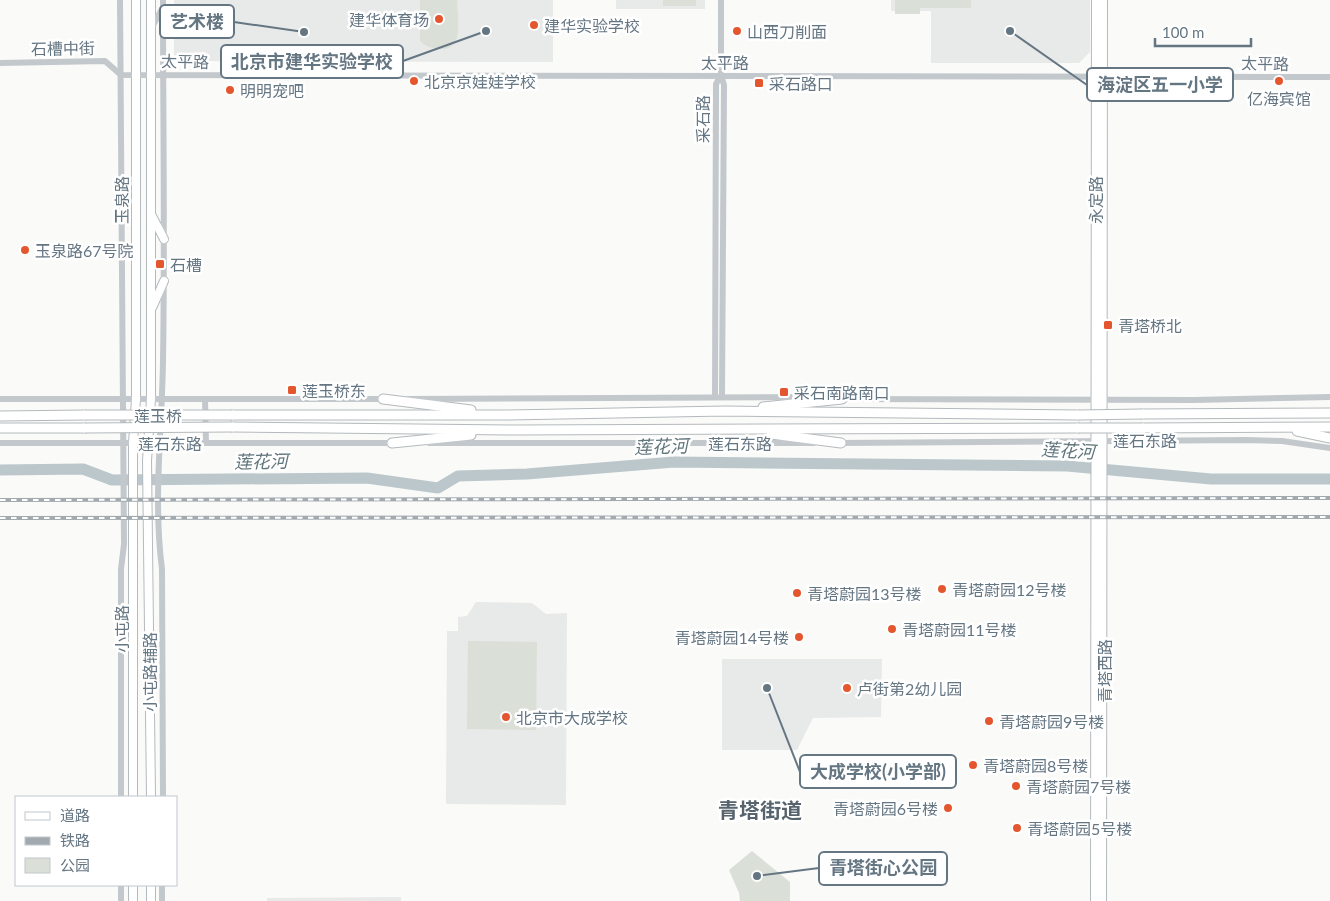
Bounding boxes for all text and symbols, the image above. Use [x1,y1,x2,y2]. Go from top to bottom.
callout: 艺术楼 [160,5,234,38]
text: 艺术楼 [170,10,224,32]
place label: 建华体育场 [349,10,429,29]
marker: 建华体育场 [433,13,445,25]
scale bar [1155,15,1251,47]
place label: 建华实验学校 [544,16,640,35]
marker: 建华实验学校 [528,19,540,31]
place label: 山西刀削面 [747,22,827,41]
text: 100 m [1162,23,1204,41]
marker: 山西刀削面 [731,25,743,37]
street label: 石槽中街 [31,38,95,58]
callout: 北京市建华实验学校 [221,45,403,78]
text: 北京市建华实验学校 [231,50,393,72]
street label: 太平路 [161,51,209,71]
street label: 太平路 [701,53,749,72]
street label: 太平路 [1241,53,1289,73]
callout: 海淀区五一小学 [1087,68,1233,101]
place label: 北京京娃娃学校 [424,72,536,91]
text: 海淀区五一小学 [1097,73,1223,95]
place label: 采石路口 [769,74,833,93]
marker: 北京京娃娃学校 [408,75,420,87]
marker: 亿海宾馆 [1273,75,1285,87]
marker: 采石路口 [753,77,765,89]
place label: 明明宠吧 [240,81,304,100]
marker: 明明宠吧 [224,84,236,96]
place label: 亿海宾馆 [1247,89,1311,108]
street label: 采石路 [693,95,712,143]
street label: 玉泉路 [112,176,131,224]
street label: 永定路 [1086,176,1105,224]
place label: 玉泉路67号院 [35,241,134,260]
marker: 玉泉路67号院 [19,244,31,256]
place label: 石槽 [170,255,202,274]
marker: 石槽 [154,258,166,270]
place label: 青塔桥北 [1118,316,1182,335]
marker: 青塔桥北 [1102,319,1114,331]
place label: 莲玉桥东 [302,381,366,400]
place label: 采石南路南口 [794,383,890,402]
marker: 莲玉桥东 [286,384,298,396]
marker: 采石南路南口 [778,386,790,398]
street label: 莲玉桥 [134,406,182,425]
street label: 莲石东路 [1113,431,1177,450]
street label: 莲石东路 [138,434,202,453]
water label: 莲花河 [634,434,691,458]
street label: 莲石东路 [708,434,772,453]
water label: 莲花河 [1040,438,1099,463]
water label: 莲花河 [234,449,291,472]
place label: 青塔蔚园12号楼 [952,580,1067,599]
marker: 青塔蔚园12号楼 [936,583,948,595]
place label: 青塔蔚园13号楼 [807,584,922,603]
marker: 青塔蔚园13号楼 [791,587,803,599]
street label: 小屯路 [112,605,131,653]
place label: 青塔蔚园11号楼 [902,620,1017,639]
marker: 青塔蔚园11号楼 [886,623,898,635]
place label: 青塔蔚园14号楼 [674,628,789,647]
marker: 青塔蔚园14号楼 [793,631,805,643]
street label: 小屯路辅路 [140,632,159,712]
street label: 青塔西路 [1095,639,1114,703]
place label: 卢街第2幼儿园 [857,679,962,698]
marker: 卢街第2幼儿园 [841,682,853,694]
place label: 北京市大成学校 [516,708,628,727]
marker: 北京市大成学校 [500,711,512,723]
place label: 青塔蔚园9号楼 [999,712,1104,731]
marker: 青塔蔚园9号楼 [983,715,995,727]
callout: 大成学校(小学部) [800,755,956,788]
place label: 青塔蔚园8号楼 [983,756,1088,775]
marker: 青塔蔚园8号楼 [967,759,979,771]
text: 大成学校(小学部) [810,760,946,782]
place label: 青塔蔚园7号楼 [1026,777,1131,796]
marker: 青塔蔚园7号楼 [1010,780,1022,792]
legend [15,796,178,886]
district label: 青塔街道 [718,797,802,822]
place label: 青塔蔚园6号楼 [833,799,938,818]
marker: 青塔蔚园6号楼 [942,802,954,814]
text: 道路 [60,806,90,824]
place label: 青塔蔚园5号楼 [1027,819,1132,838]
marker: 青塔蔚园5号楼 [1011,822,1023,834]
text: 铁路 [60,831,90,849]
callout: 青塔街心公园 [819,852,947,885]
text: 公园 [60,856,90,874]
text: 青塔街心公园 [829,856,937,878]

